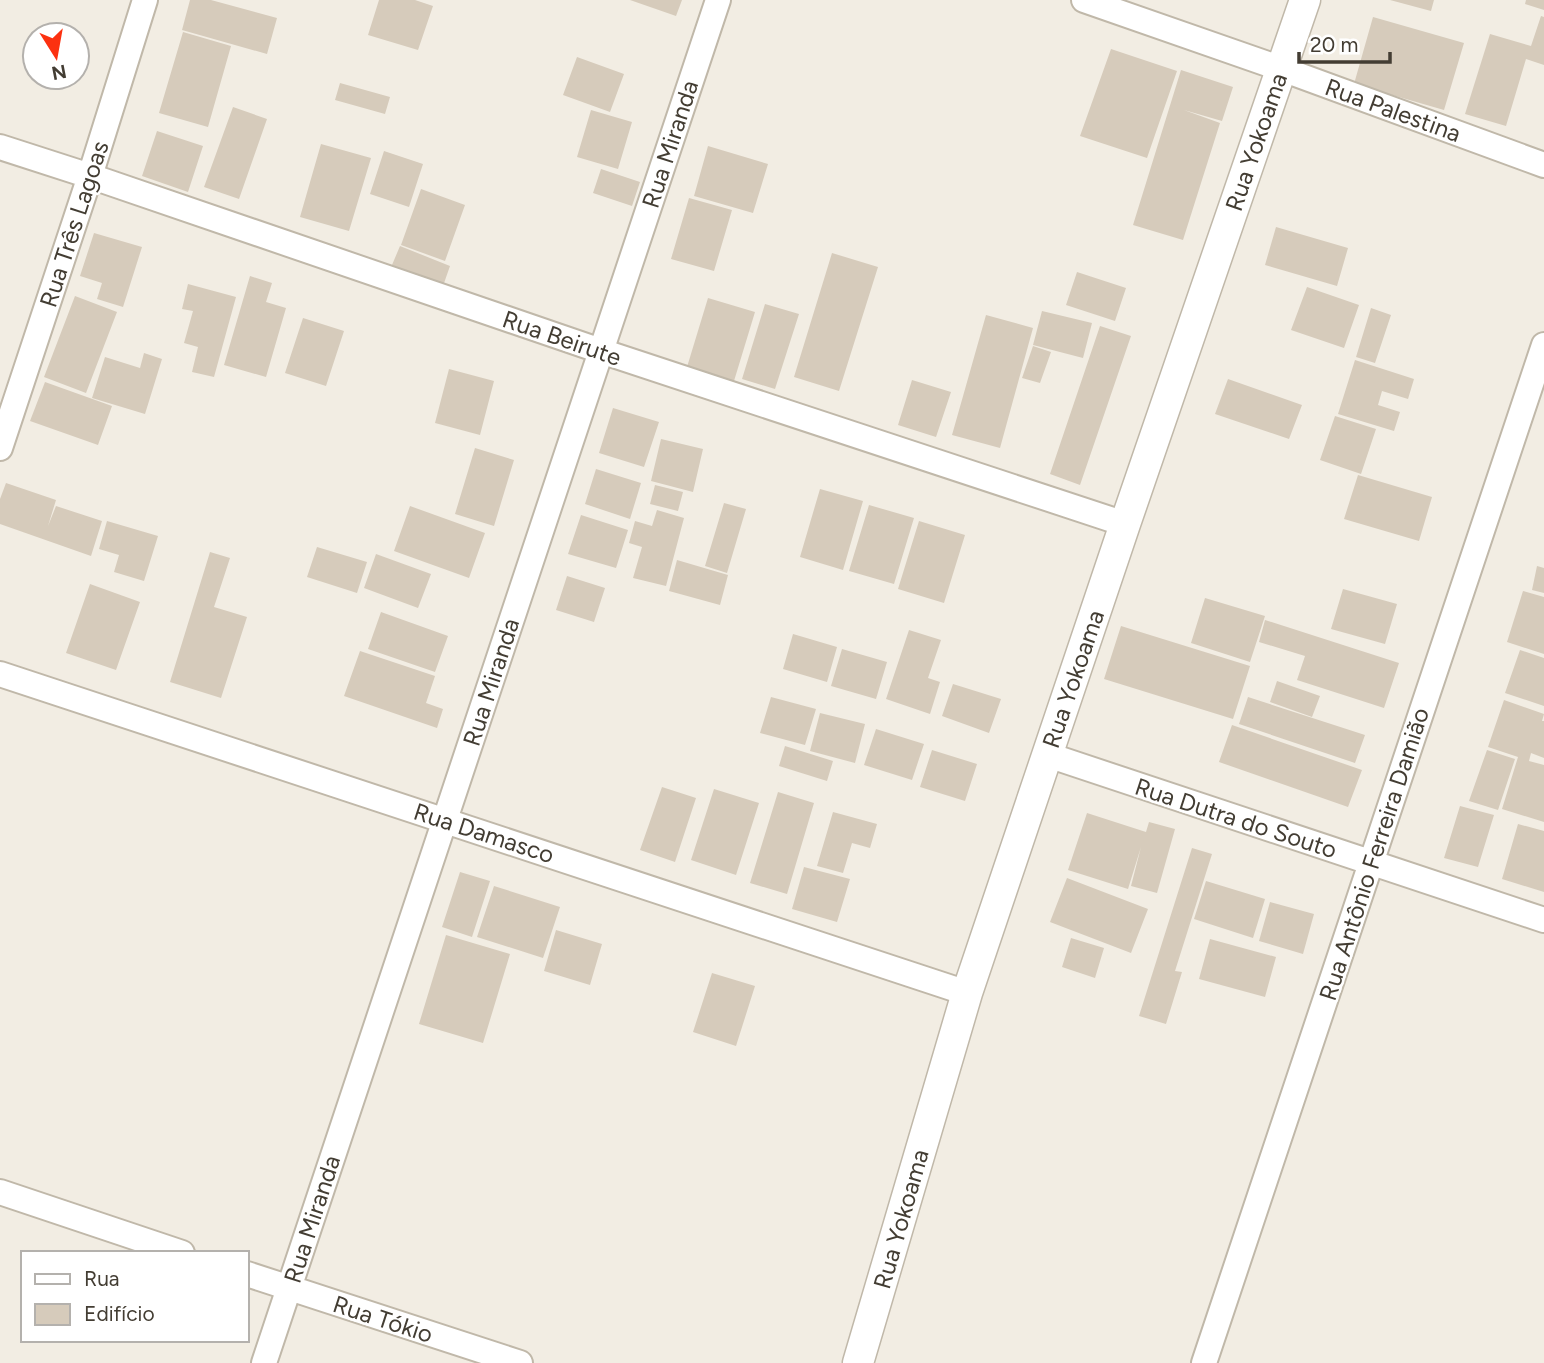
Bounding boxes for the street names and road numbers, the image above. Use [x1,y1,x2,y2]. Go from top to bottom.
street label: Rua Yokoama [1219,69,1293,215]
street label: Rua Palestina [1321,72,1465,148]
street label: Rua Miranda [636,77,704,211]
street label: Rua Três Lagoas [33,137,115,311]
street label: Rua Beirute [499,304,625,372]
street label: Rua Yokoama [1036,606,1110,752]
street label: Rua Miranda [457,615,525,749]
street label: Rua Antônio Ferreira Damião [1313,704,1435,1004]
street label: Rua Dutra do Souto [1131,772,1341,864]
street label: Rua Damasco [410,797,558,869]
street label: Rua Yokoama [867,1146,935,1292]
street label: Rua Miranda [278,1152,346,1286]
street label: Rua Tókio [329,1289,437,1349]

